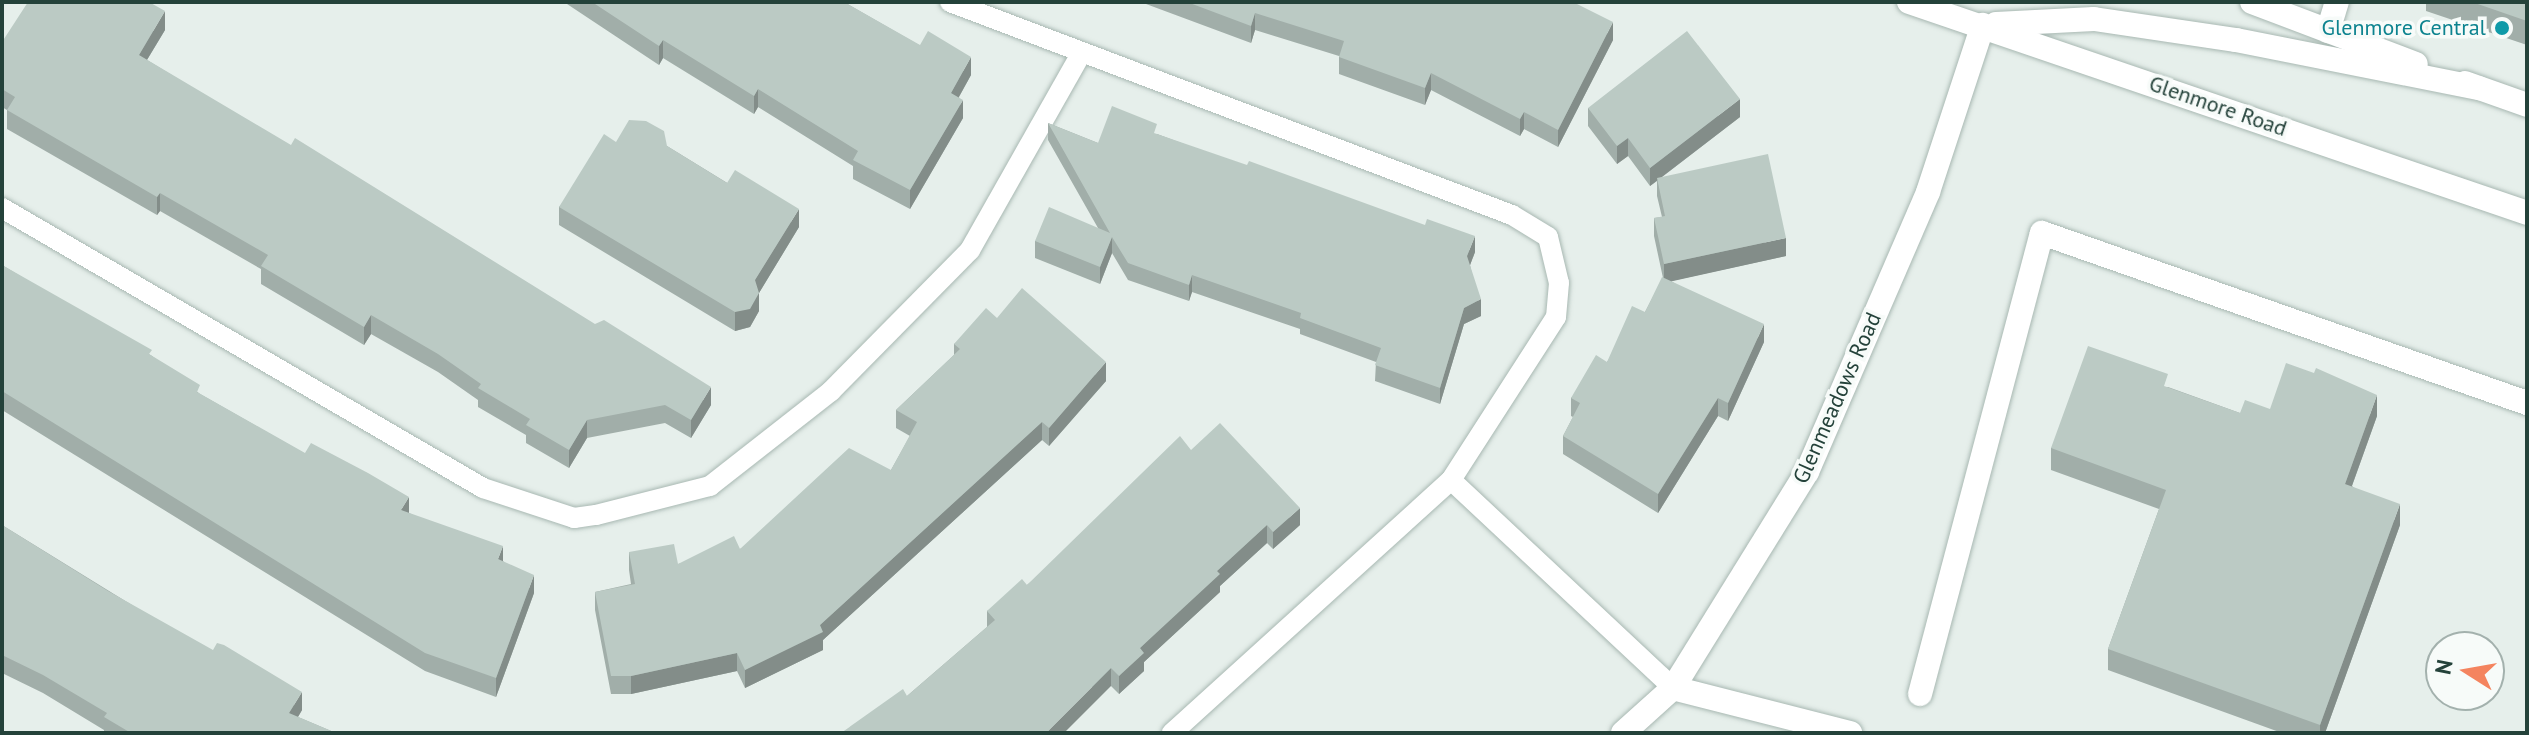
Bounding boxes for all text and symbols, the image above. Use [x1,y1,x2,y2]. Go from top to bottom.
place label: Glenmore Central [2321,15,2486,41]
marker: Glenmore Central [2493,19,2511,37]
street label: Glenmore Road [2146,70,2290,142]
street label: Glenmeadows Road [1787,308,1887,488]
north arrow [2425,631,2505,711]
text: N [2428,657,2459,677]

